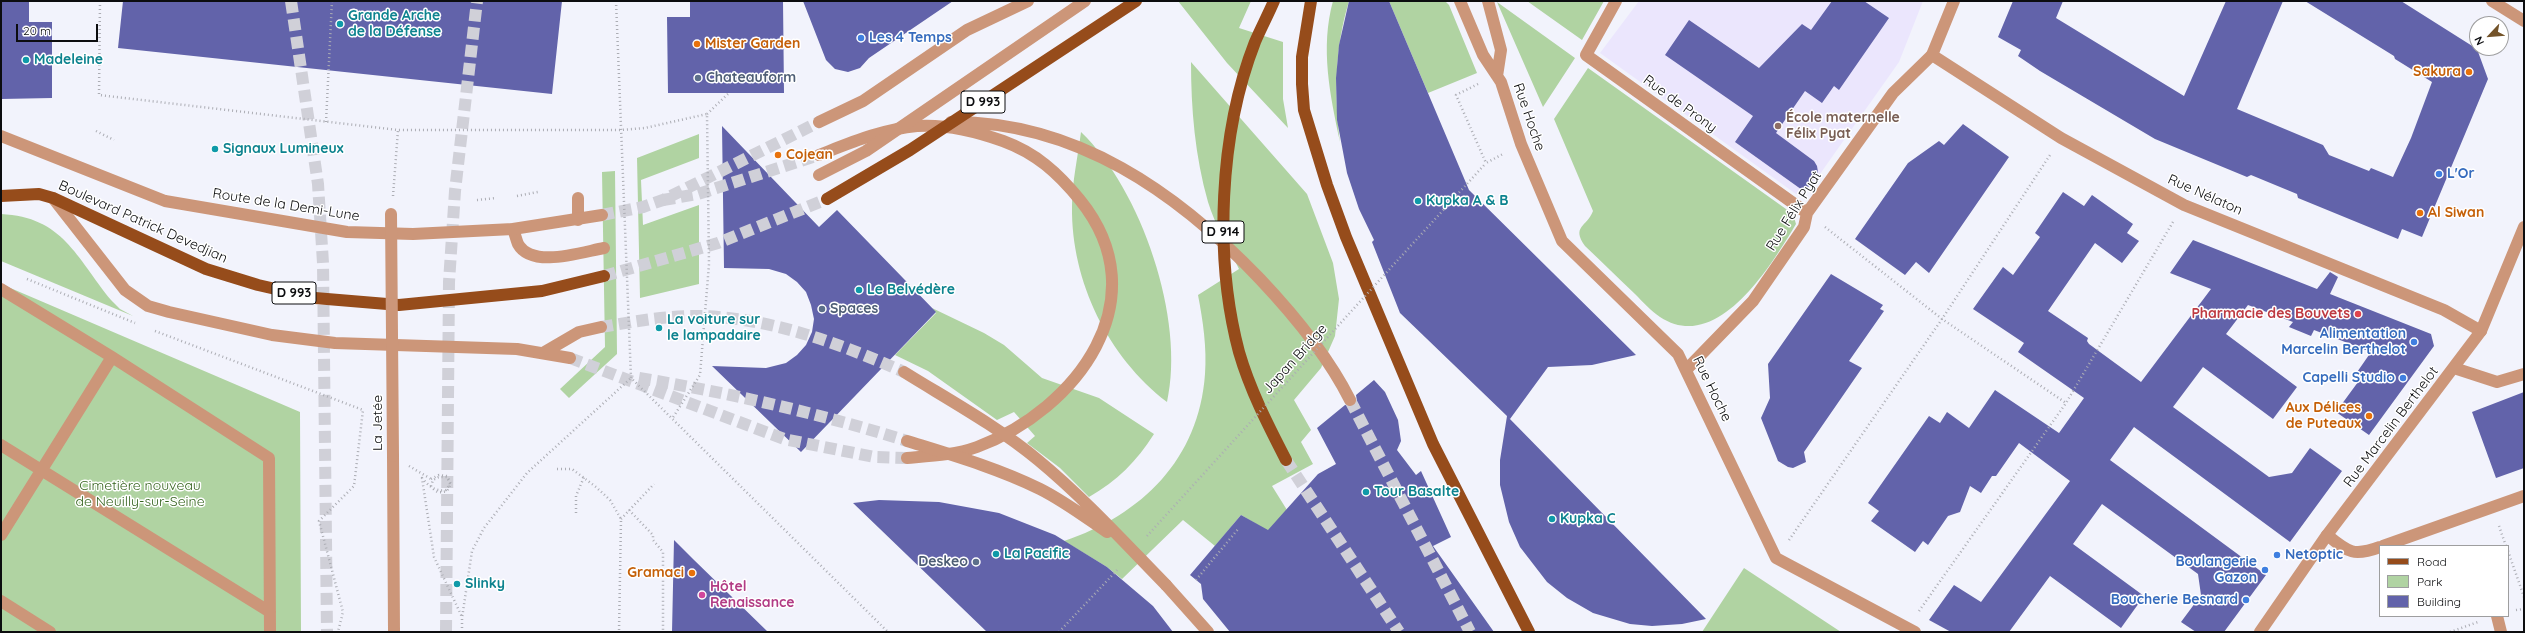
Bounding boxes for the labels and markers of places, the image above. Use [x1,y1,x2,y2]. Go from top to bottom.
place label: Grande Arche de la Défense [348,8,441,40]
marker: Grande Arche de la Défense [335,19,345,29]
place label: Les 4 Temps [869,30,952,46]
marker: Les 4 Temps [856,33,866,43]
place label: Mister Garden [705,36,800,52]
marker: Mister Garden [692,39,702,49]
place label: Madeleine [34,52,103,68]
marker: Madeleine [21,55,31,65]
place label: Sakura [2413,64,2461,80]
marker: Sakura [2464,67,2474,77]
place label: Chateauform [706,70,796,86]
marker: Chateauform [693,73,703,83]
place label: École maternelle Félix Pyat [1786,110,1900,142]
marker: École maternelle Félix Pyat [1773,121,1783,131]
place label: Signaux Lumineux [223,141,343,157]
marker: Signaux Lumineux [210,144,220,154]
place label: Cojean [786,147,833,163]
marker: Cojean [773,150,783,160]
place label: L'Or [2447,166,2475,182]
marker: L'Or [2434,169,2444,179]
place label: Kupka A & B [1426,193,1509,209]
marker: Kupka A & B [1413,196,1423,206]
place label: Al Siwan [2428,205,2484,221]
marker: Al Siwan [2415,208,2425,218]
place label: Le Belvédère [867,282,955,298]
marker: Le Belvédère [854,285,864,295]
place label: Spaces [830,301,878,317]
marker: Spaces [817,304,827,314]
place label: Pharmacie des Bouvets [2191,306,2350,322]
marker: Pharmacie des Bouvets [2353,309,2363,319]
place label: La voiture sur le lampadaire [667,312,761,344]
marker: La voiture sur le lampadaire [654,323,664,333]
place label: Alimentation Marcelin Berthelot [2281,326,2406,358]
marker: Alimentation Marcelin Berthelot [2409,337,2419,347]
place label: Capelli Studio [2302,370,2395,386]
marker: Capelli Studio [2398,373,2408,383]
place label: Aux Délices de Puteaux [2285,400,2361,432]
marker: Aux Délices de Puteaux [2364,411,2374,421]
place label: Tour Basalte [1374,484,1459,500]
marker: Tour Basalte [1361,487,1371,497]
place label: Kupka C [1560,511,1615,527]
marker: Kupka C [1547,514,1557,524]
place label: La Pacific [1004,546,1069,562]
place label: Netoptic [2285,547,2343,563]
marker: La Pacific [991,549,1001,559]
marker: Netoptic [2272,550,2282,560]
place label: Deskeo [918,554,968,570]
place label: Boulangerie Gazon [2175,554,2257,586]
marker: Deskeo [971,557,981,567]
place label: Gramaci [627,565,684,581]
marker: Boulangerie Gazon [2260,565,2270,575]
marker: Gramaci [687,568,697,578]
place label: Slinky [465,576,505,592]
marker: Slinky [452,579,462,589]
place label: Hôtel Renaissance [710,579,795,612]
marker: Hôtel Renaissance [697,590,707,600]
place label: Boucherie Besnard [2111,592,2238,608]
marker: Boucherie Besnard [2241,595,2251,605]

